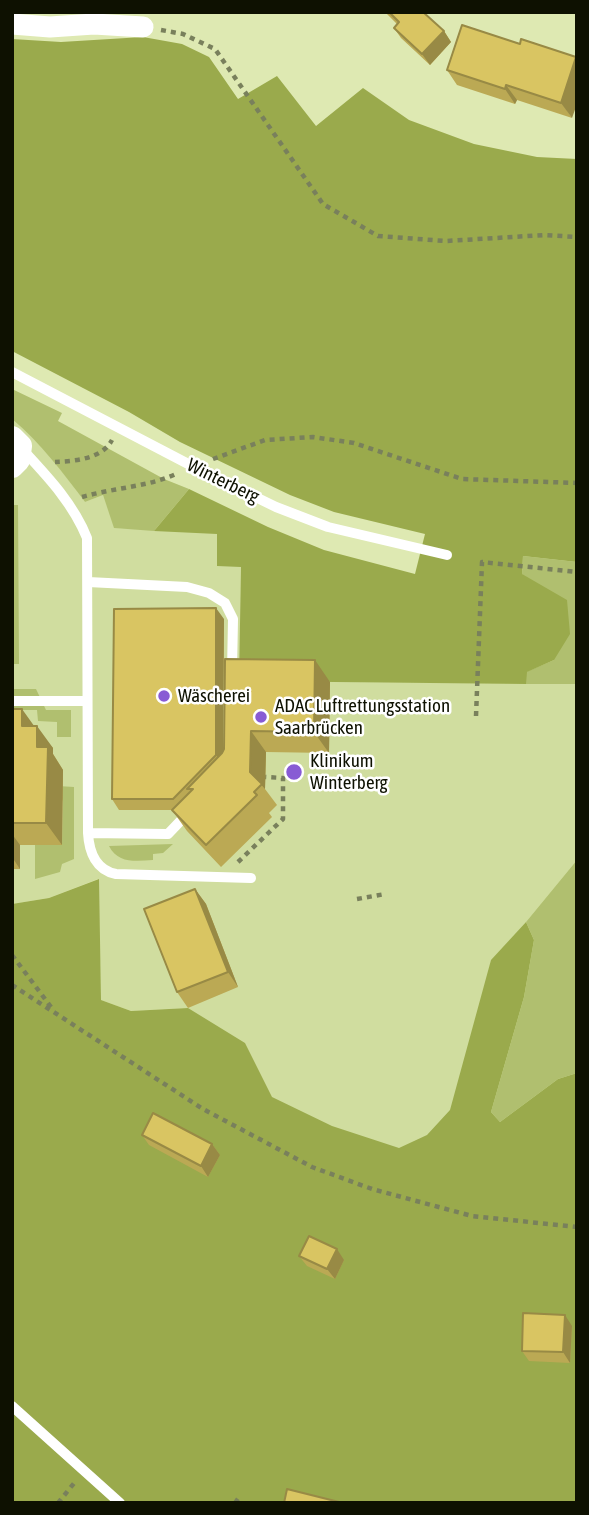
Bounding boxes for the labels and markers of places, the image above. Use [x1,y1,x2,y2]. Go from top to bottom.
place label: Wäscherei [178,685,250,707]
marker: Wäscherei [156,688,172,704]
place label: ADAC Luftrettungsstation Saarbrücken [275,695,450,739]
marker: ADAC Luftrettungsstation Saarbrücken [253,709,269,725]
place label: Klinikum Winterberg [310,750,388,794]
marker: Klinikum Winterberg [284,762,304,782]

